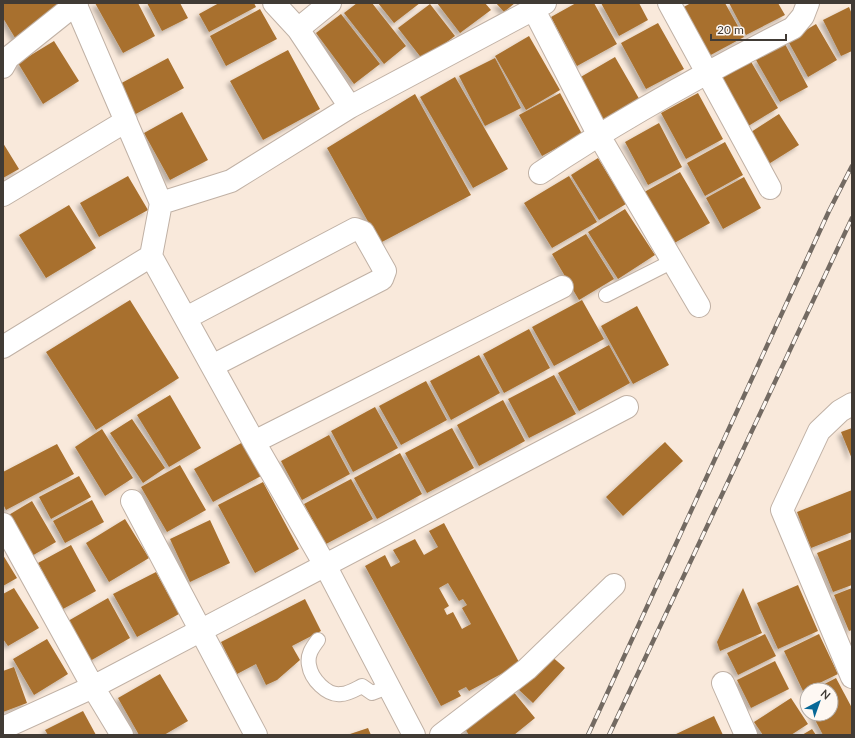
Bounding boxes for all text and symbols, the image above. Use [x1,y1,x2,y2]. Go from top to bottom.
scale bar [711,16,786,42]
text: 20 m [717,22,744,37]
north arrow [799,682,839,722]
text: N [818,686,833,702]

